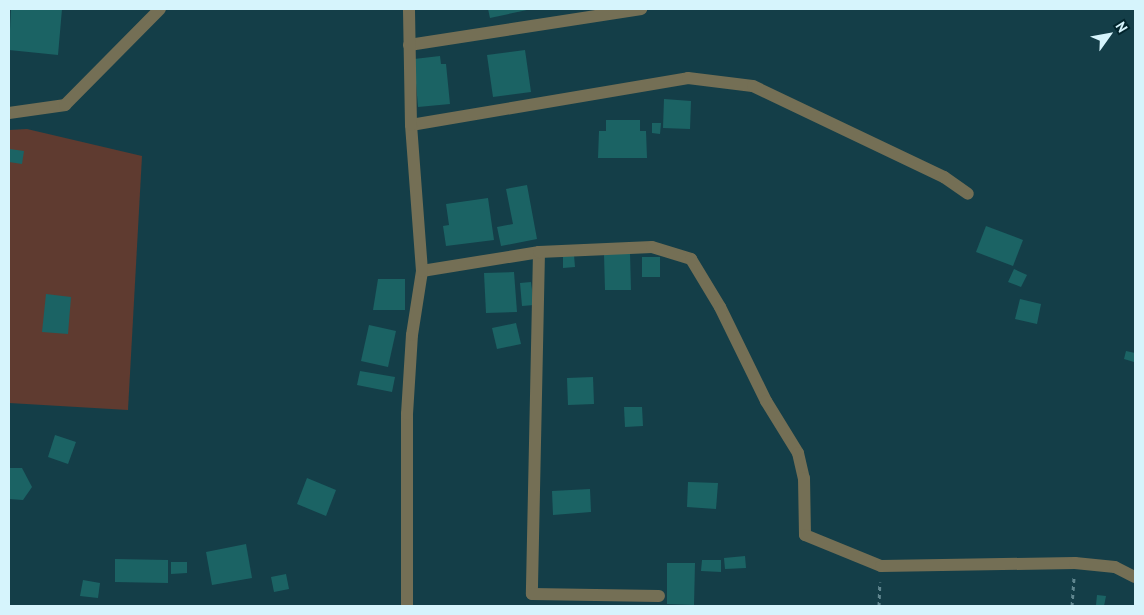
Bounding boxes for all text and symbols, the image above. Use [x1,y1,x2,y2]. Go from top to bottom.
north arrow [1084,10,1134,60]
text: N [1112,18,1132,36]

